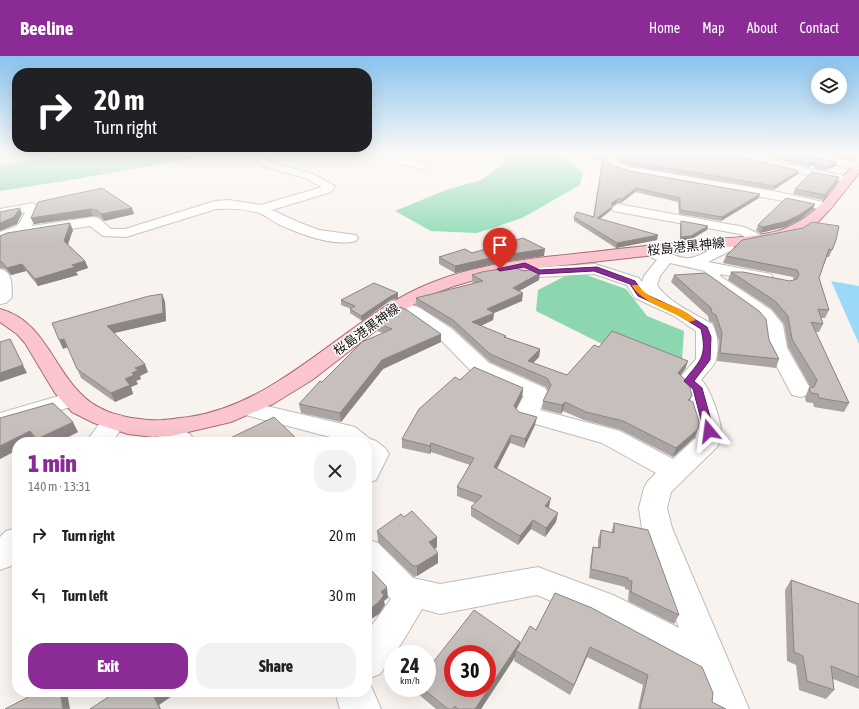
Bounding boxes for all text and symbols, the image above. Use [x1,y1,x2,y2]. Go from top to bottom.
text: Beeline [20,17,73,39]
text: Home [649,20,680,36]
text: Map [702,20,725,36]
text: About [747,20,778,36]
text: Contact [800,20,839,36]
map controls [811,68,847,104]
button: layers [811,68,847,104]
icon: right [28,84,80,136]
text: 20 m [94,84,144,116]
text: Turn right [94,117,157,138]
pin [483,228,517,269]
icon: arrive [489,234,511,256]
street label: 桜島港黒神線 [646,235,726,258]
street label: 桜島港黒神線 [330,300,402,358]
position arrow [688,410,730,452]
text: 1 min [28,450,77,477]
button: close [314,450,356,492]
text: 140 m · 13:31 [28,479,91,494]
icon: right [28,524,50,546]
text: Turn right [62,527,115,544]
text: 20 m [329,527,356,544]
icon: left [28,584,50,606]
text: Turn left [62,587,108,604]
text: 30 m [329,587,356,604]
button: Exit [28,643,188,689]
button: Share [196,643,356,689]
speed limit sign: 30 [444,645,496,697]
text: 24 [401,654,419,677]
text: km/h [400,675,420,686]

